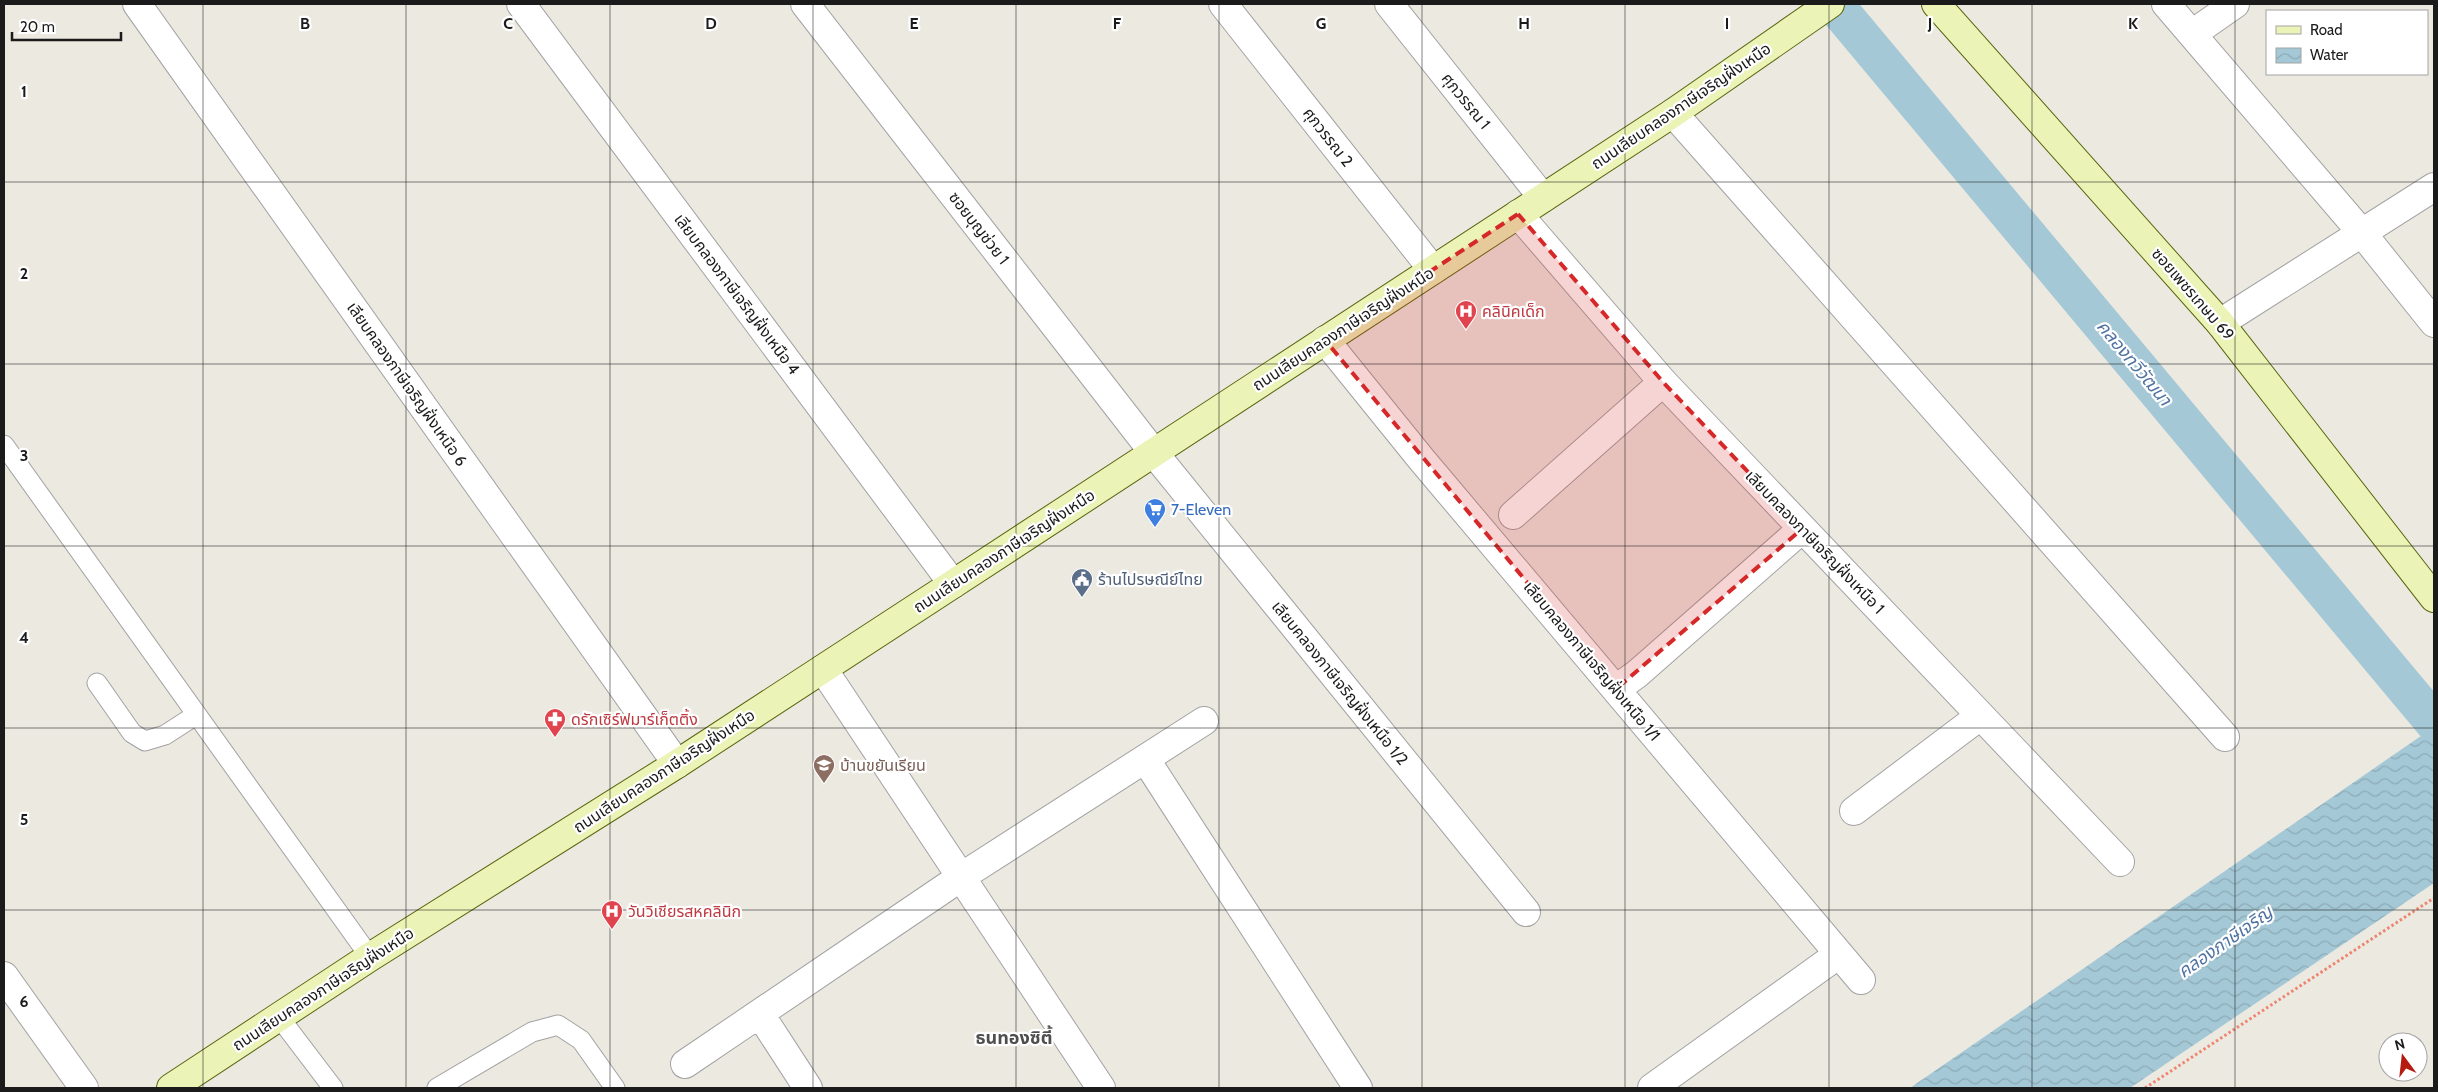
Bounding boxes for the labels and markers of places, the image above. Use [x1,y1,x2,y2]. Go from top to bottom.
hospital icon: คลินิคเด็ก [1454,299,1478,330]
place label: คลินิคเด็ก [1482,302,1545,321]
supermarket icon: 7-Eleven [1143,497,1167,528]
place label: 7-Eleven [1171,500,1231,519]
public building icon: ร้านไปรษณีย์ไทย [1070,567,1094,598]
place label: ร้านไปรษณีย์ไทย [1098,570,1203,589]
pharmacy icon: ดรักเซิร์ฟมาร์เก็ตติ้ง [543,707,567,738]
place label: ดรักเซิร์ฟมาร์เก็ตติ้ง [571,708,698,729]
school or university icon: บ้านขยันเรียน [812,753,836,784]
place label: บ้านขยันเรียน [840,756,926,775]
hospital icon: วันวิเชียรสหคลินิก [600,899,624,930]
place label: วันวิเชียรสหคลินิก [628,902,741,921]

